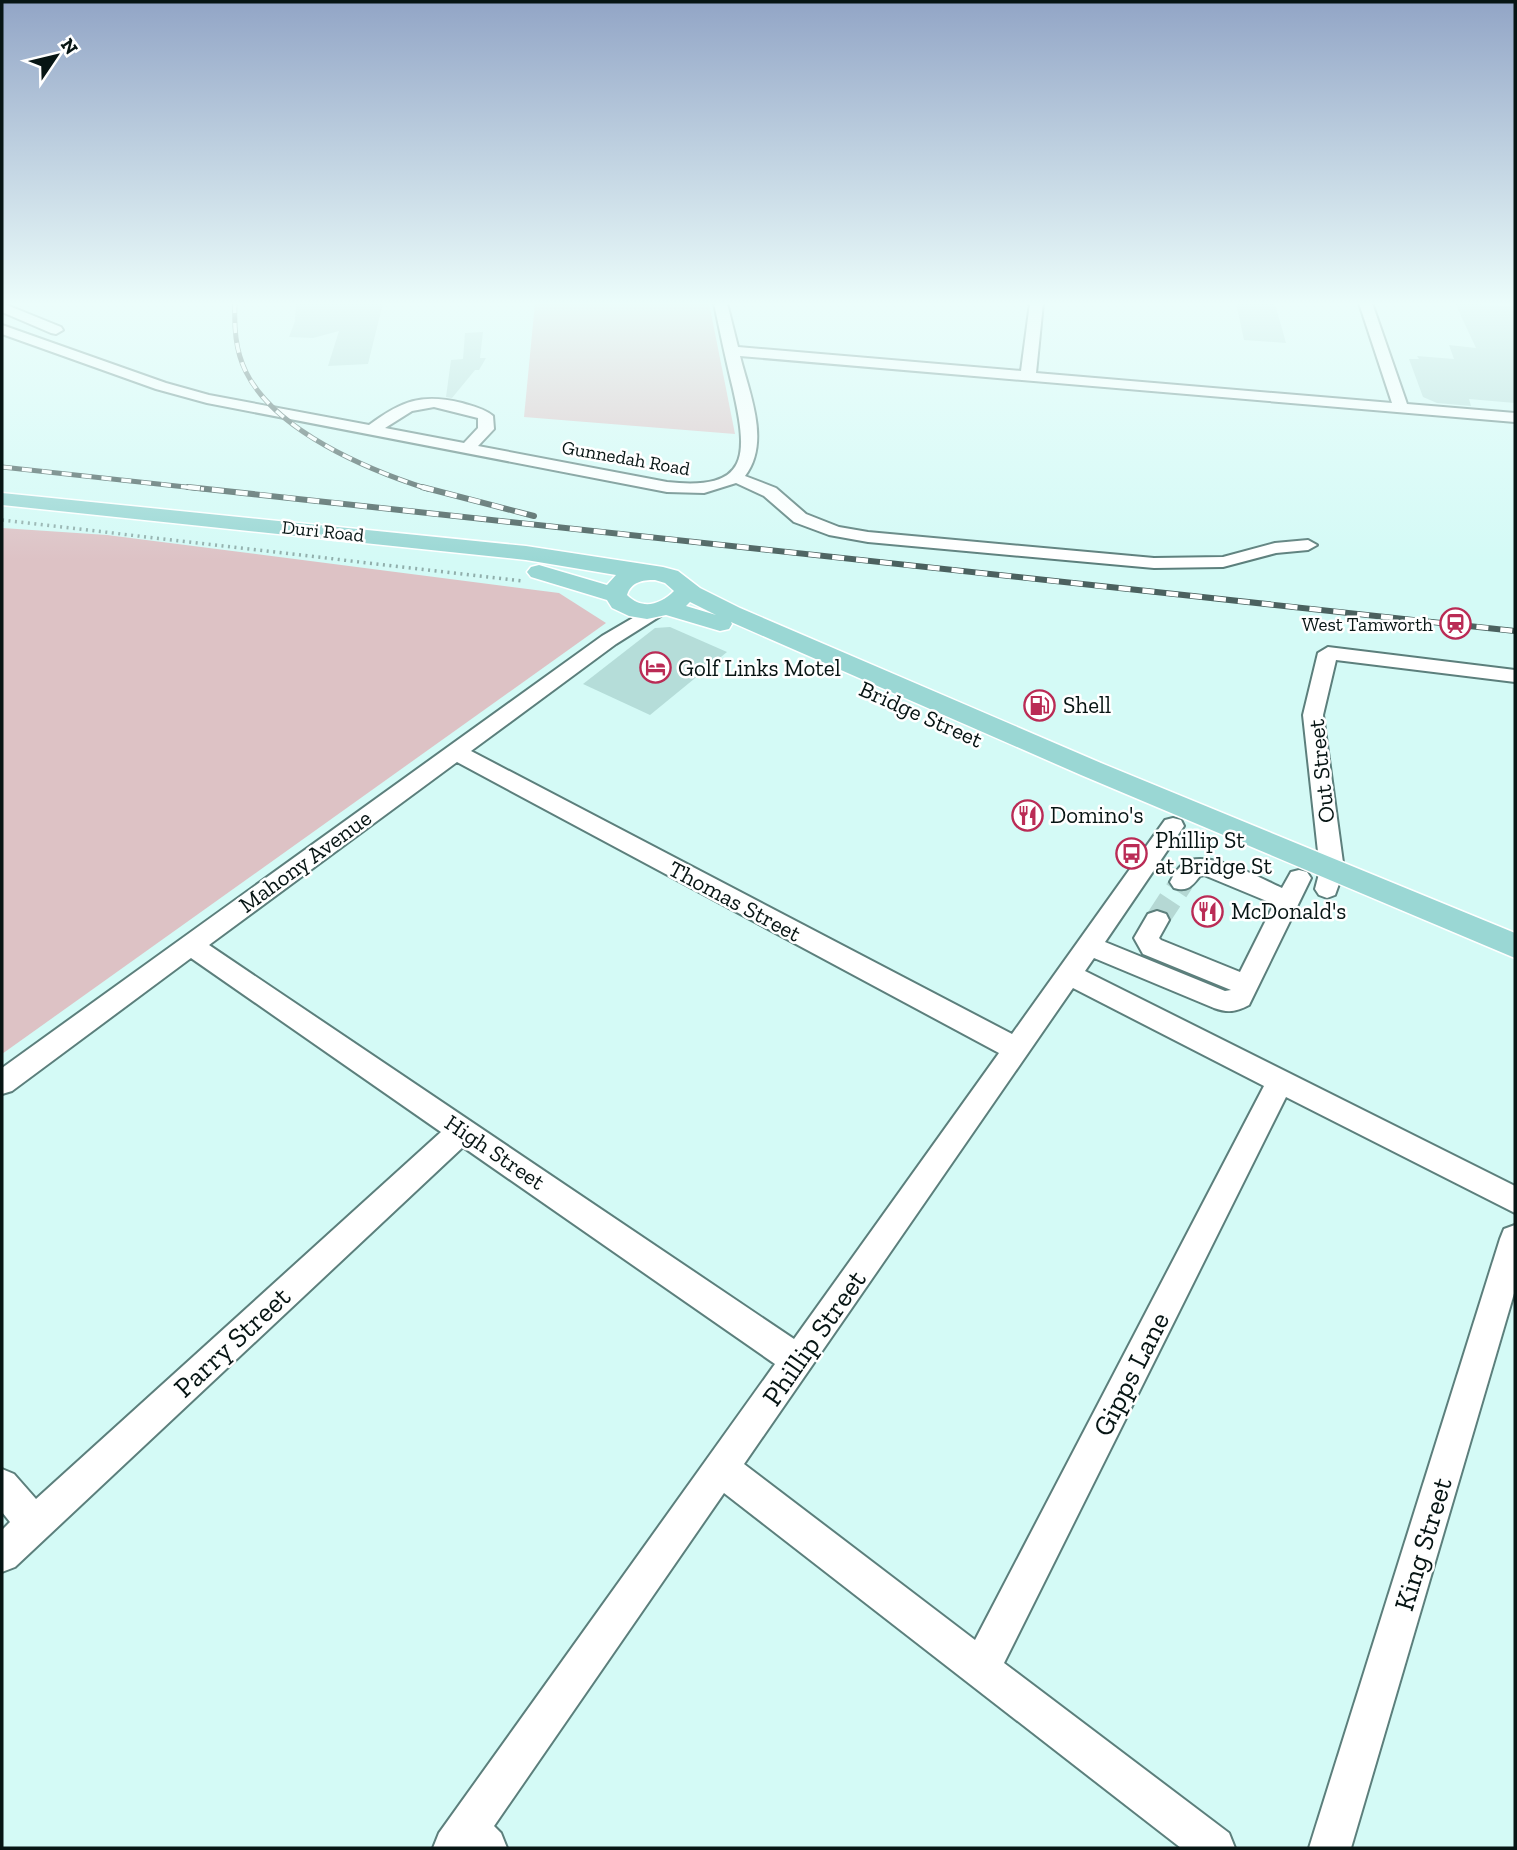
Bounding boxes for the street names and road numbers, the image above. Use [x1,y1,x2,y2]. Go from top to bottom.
street label: Gunnedah Road [560,435,692,481]
street label: Duri Road [281,515,366,547]
street label: Bridge Street [855,674,987,754]
street label: Out Street [1302,717,1340,824]
street label: Mahony Avenue [233,804,377,918]
street label: Thomas Street [664,854,806,948]
street label: High Street [440,1108,551,1196]
street label: Phillip Street [755,1263,873,1412]
street label: Parry Street [167,1279,297,1404]
street label: Gipps Lane [1086,1307,1176,1441]
street label: King Street [1387,1473,1459,1614]

